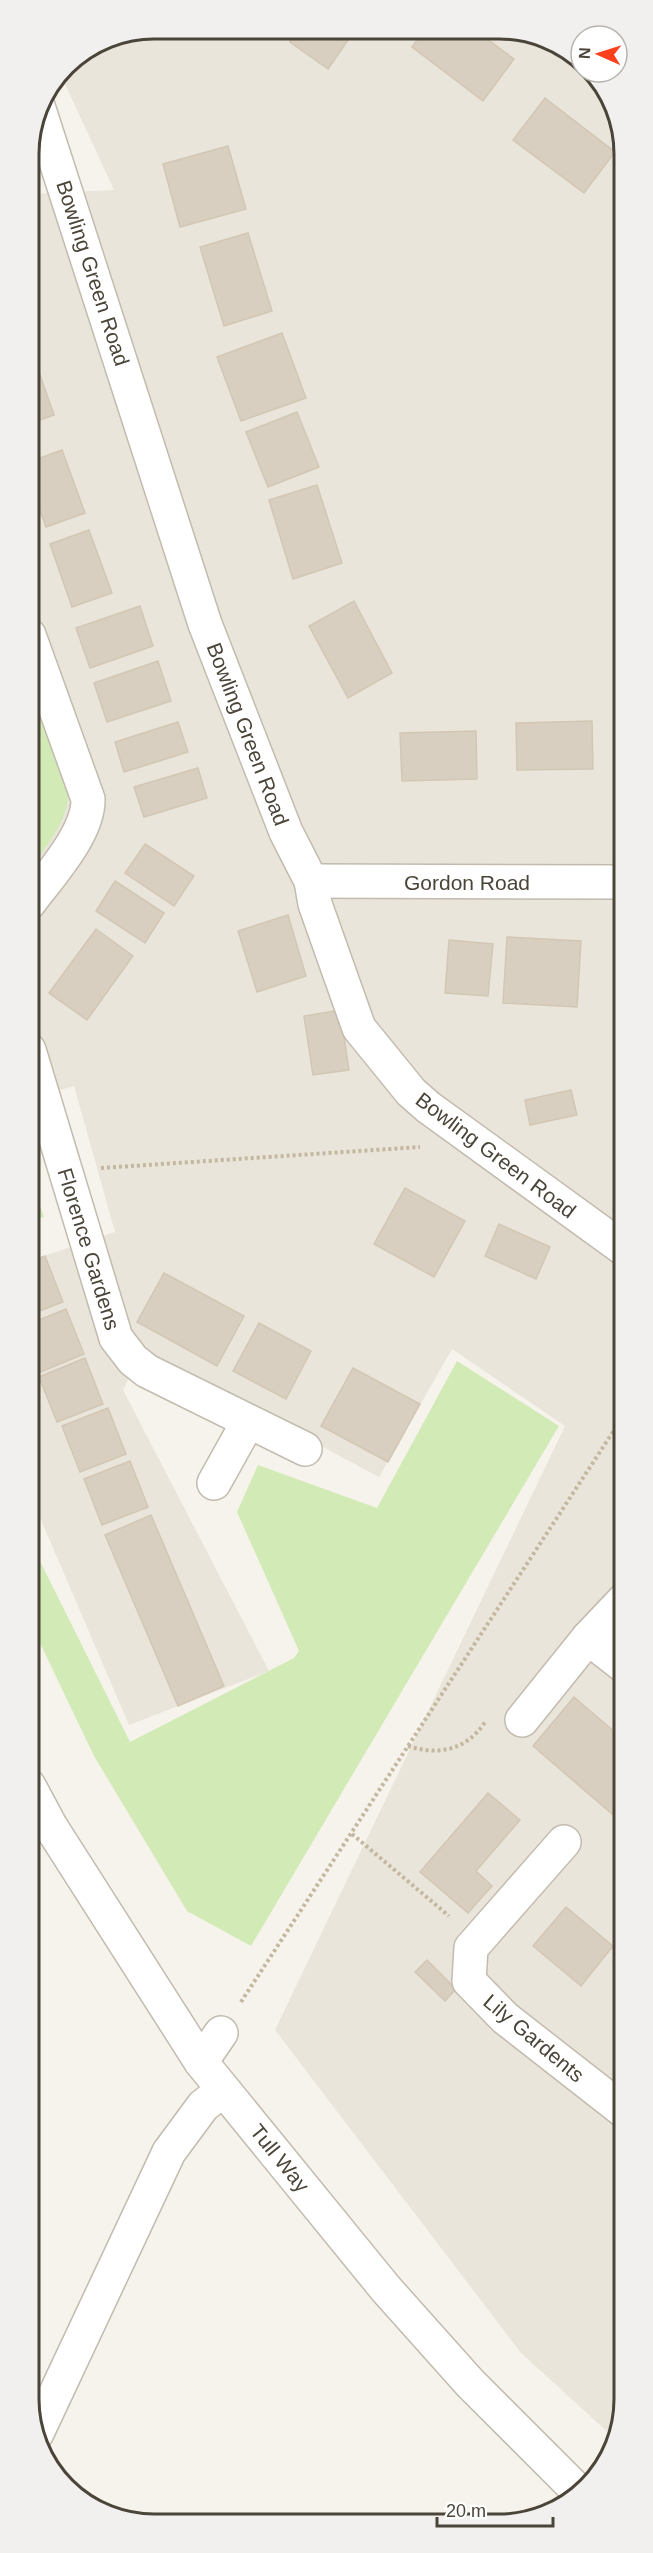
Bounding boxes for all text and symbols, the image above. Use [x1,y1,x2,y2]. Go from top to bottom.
north arrow [569,24,629,84]
text: N [576,47,593,59]
street label: Bowling Green Road [52,177,134,369]
street label: Bowling Green Road [203,639,293,829]
street label: Gordon Road [404,871,530,894]
street label: Bowling Green Road [412,1088,580,1222]
street label: Florence Gardens [53,1165,125,1333]
street label: Lily Gardents [479,1989,589,2087]
street label: Tull Way [246,2120,314,2197]
scale bar [437,2490,552,2528]
text: 20 m [446,2501,486,2521]

